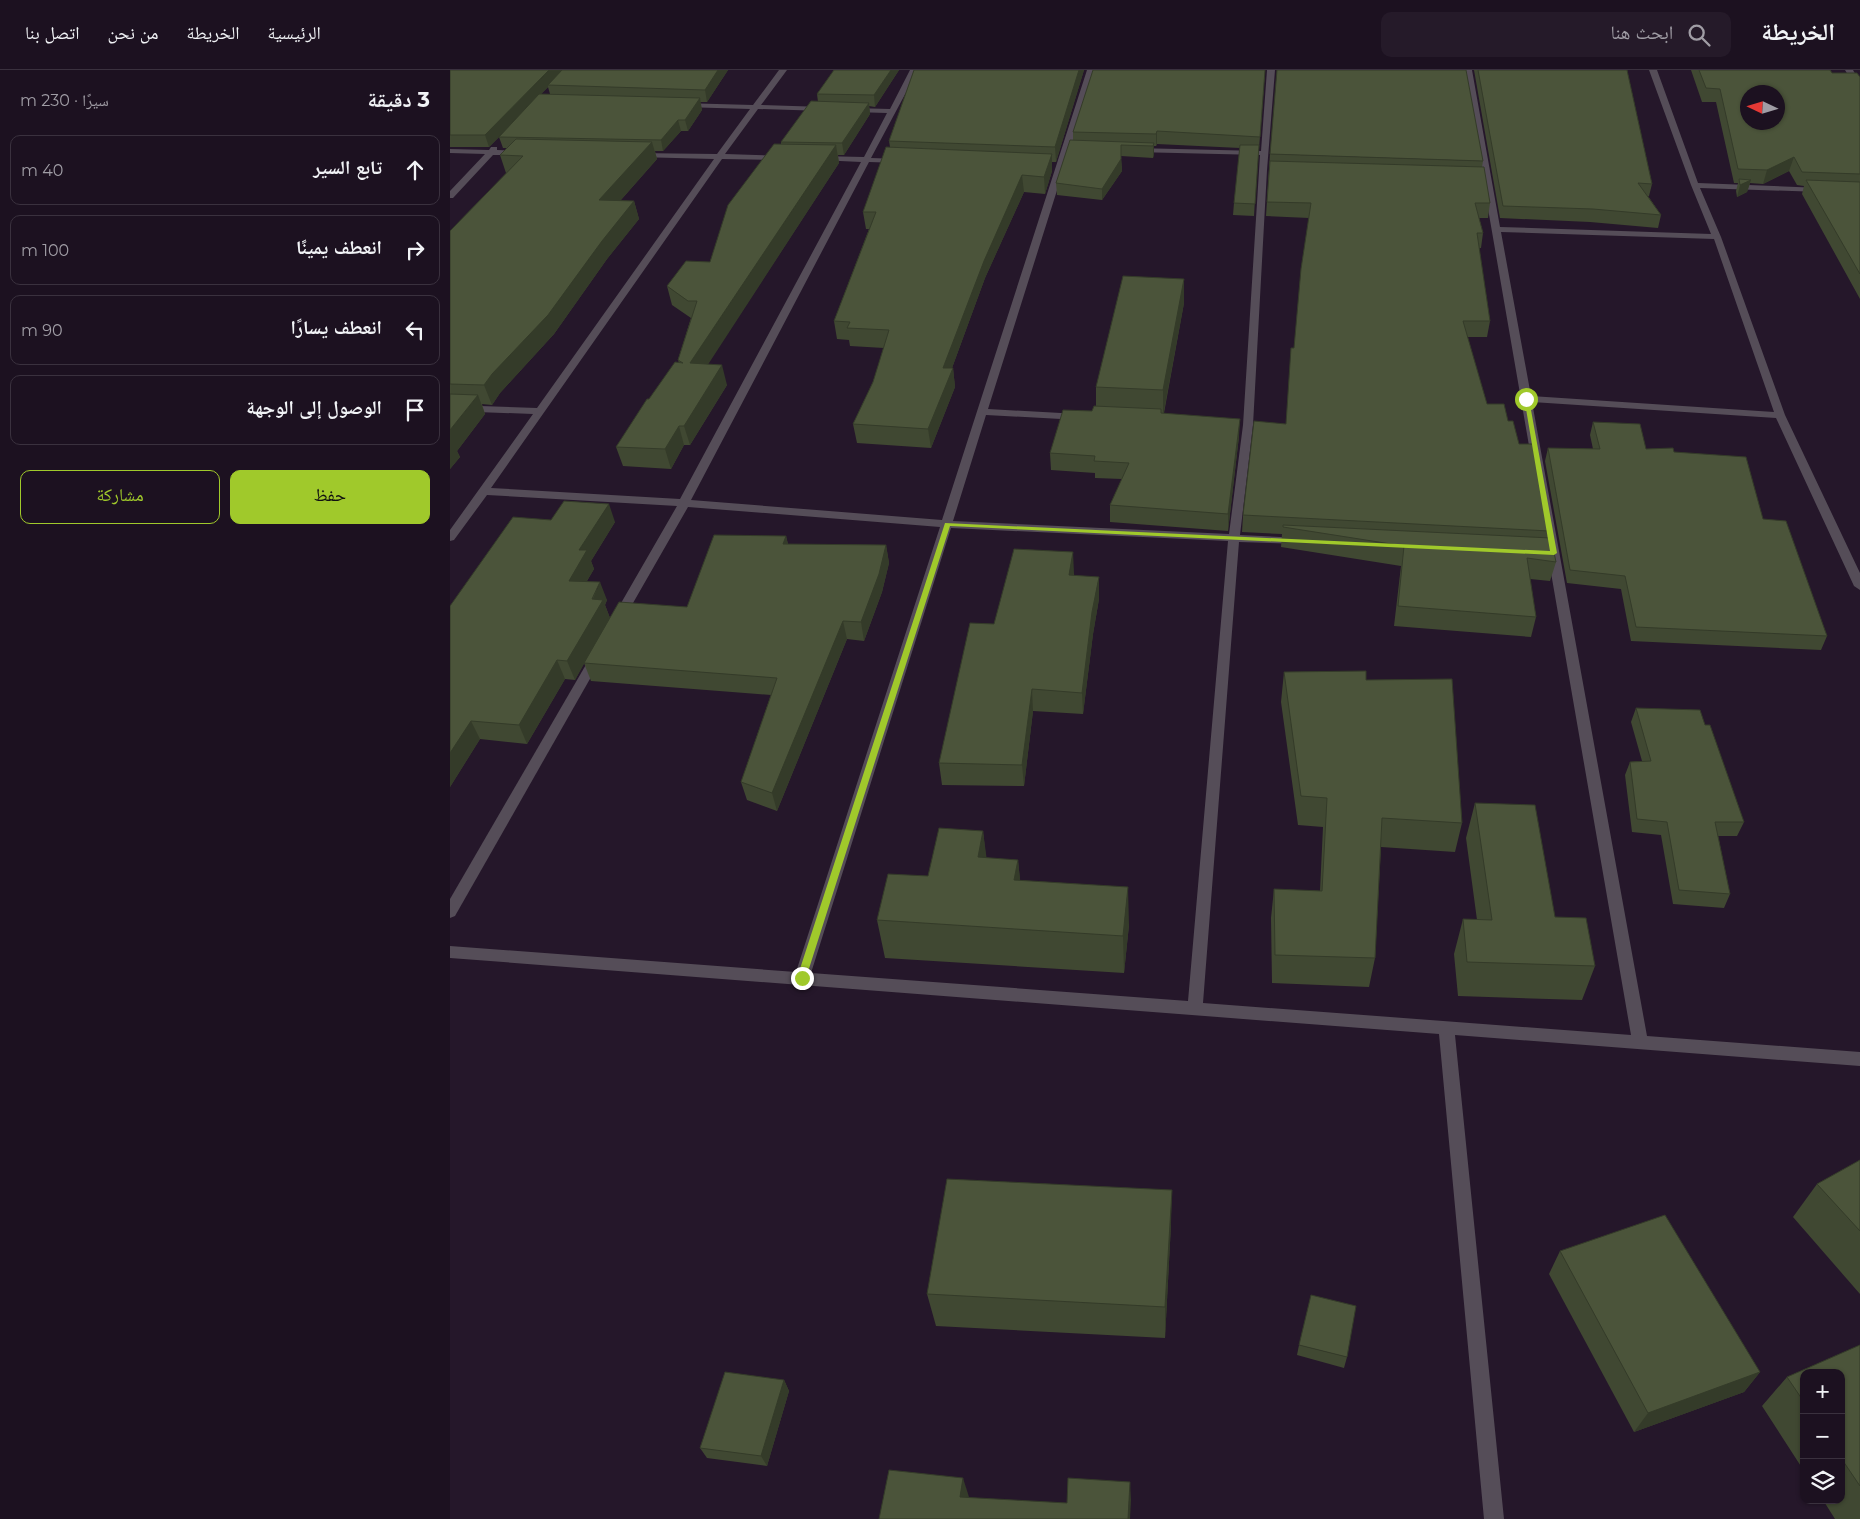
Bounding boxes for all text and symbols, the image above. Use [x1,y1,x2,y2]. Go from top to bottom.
search box [1381,12,1731,57]
text: الخريطة [1761,17,1835,46]
text: ابحث هنا [1610,21,1673,44]
icon: search [1685,21,1713,49]
text: اتصل بنا [25,22,80,44]
text: من نحن [108,22,159,44]
text: الخريطة [187,22,240,44]
text: الرئيسية [268,22,321,44]
north arrow [1740,85,1785,130]
text: 3 دقيقة [368,87,430,112]
text: سيرًا · 230 m [20,91,109,110]
text: تابع السير [313,156,382,179]
icon: ahead [401,156,429,184]
text: 40 m [21,161,63,180]
text: انعطف يمينًا [296,236,382,259]
icon: right [401,236,429,264]
text: 100 m [21,241,69,260]
text: انعطف يسارًا [290,316,382,339]
icon: left [401,316,429,344]
text: 90 m [21,321,63,340]
route start [1515,388,1538,411]
text: الوصول إلى الوجهة [246,396,382,419]
icon: arrive [401,396,429,424]
button: مشاركة [20,470,220,524]
button: حفظ [230,470,430,524]
route end [791,967,814,990]
map controls [1800,1369,1845,1504]
button: + [1800,1369,1845,1414]
button: − [1800,1414,1845,1459]
button: layers [1800,1459,1845,1504]

